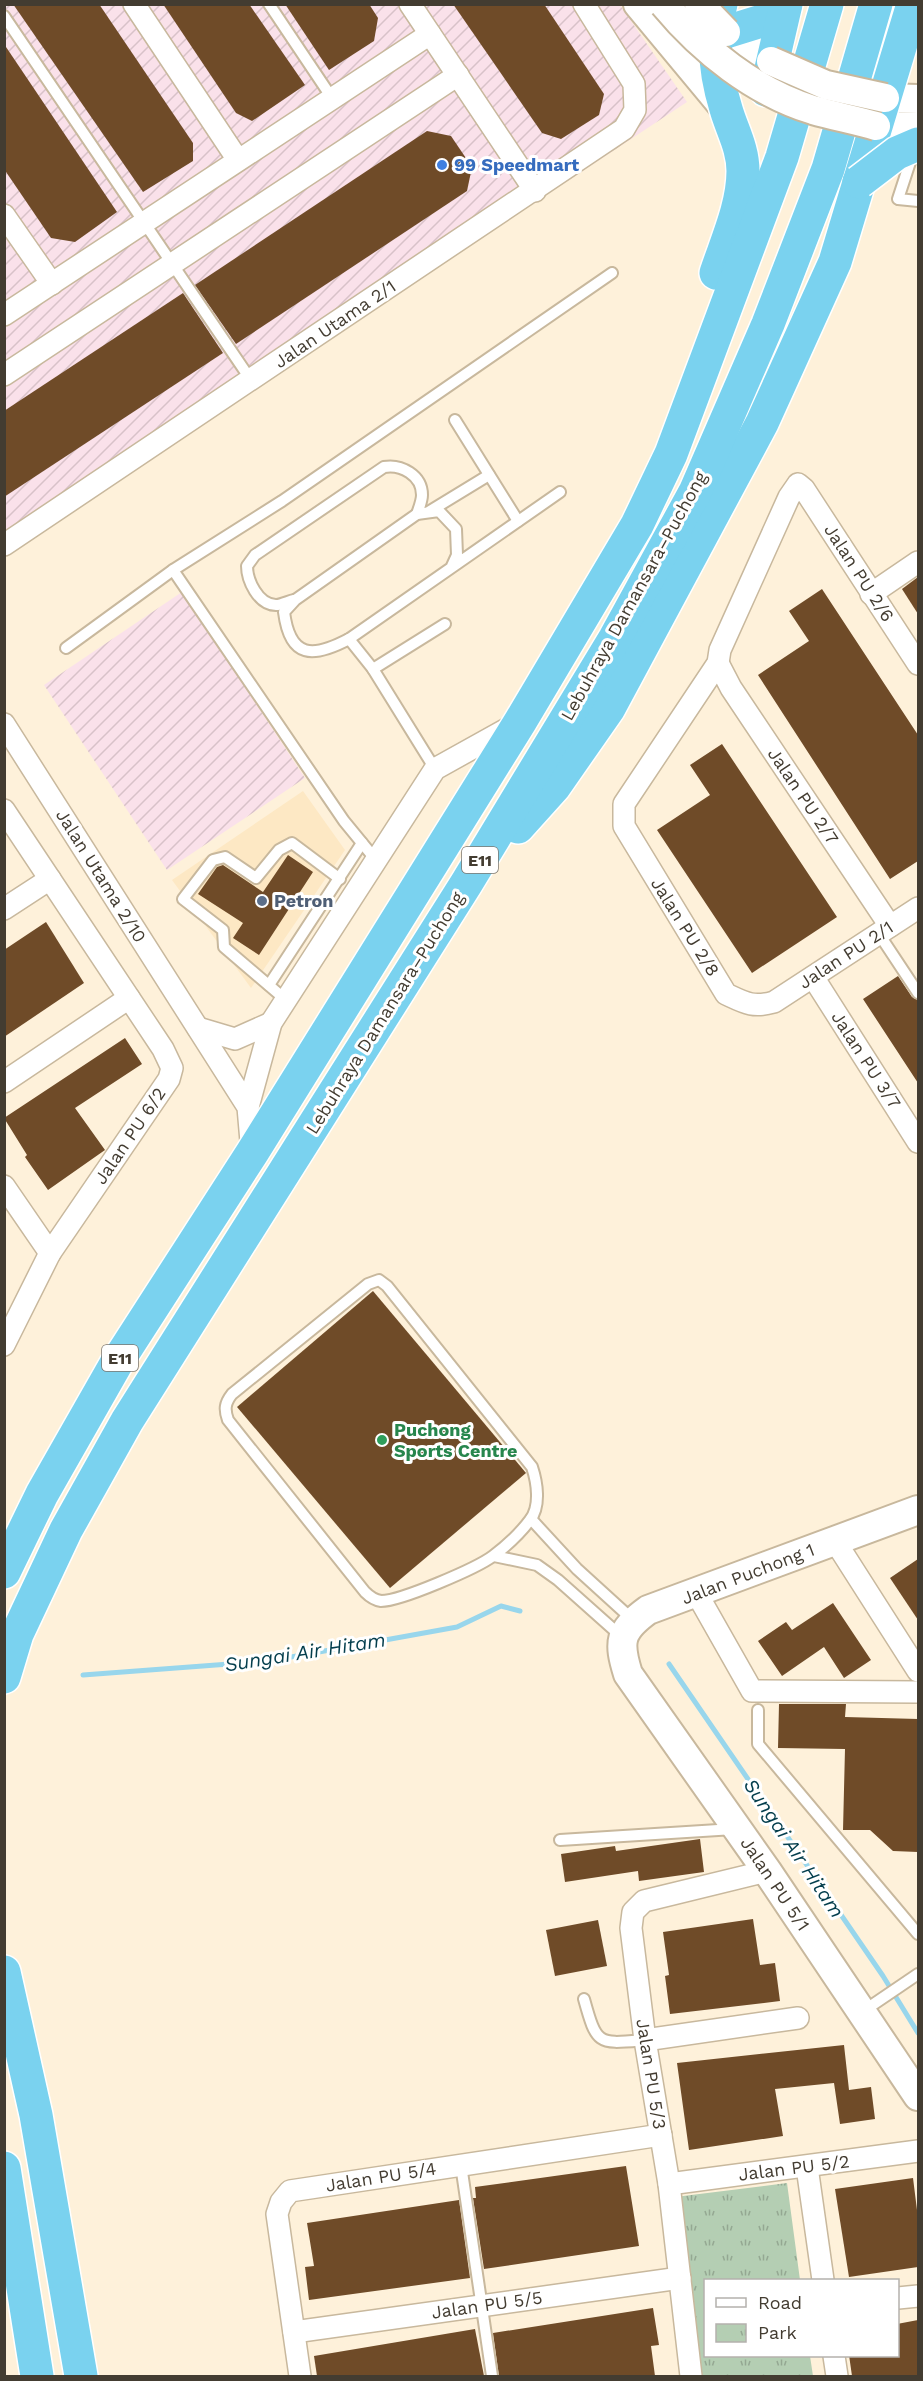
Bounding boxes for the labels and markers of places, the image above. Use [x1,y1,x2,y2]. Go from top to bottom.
place label: 99 Speedmart [454,154,579,175]
marker: 99 Speedmart [435,158,449,172]
place label: Petron [274,890,334,911]
marker: Petron [255,894,269,908]
place label: Puchong Sports Centre [394,1419,517,1461]
marker: Puchong Sports Centre [375,1433,389,1447]

